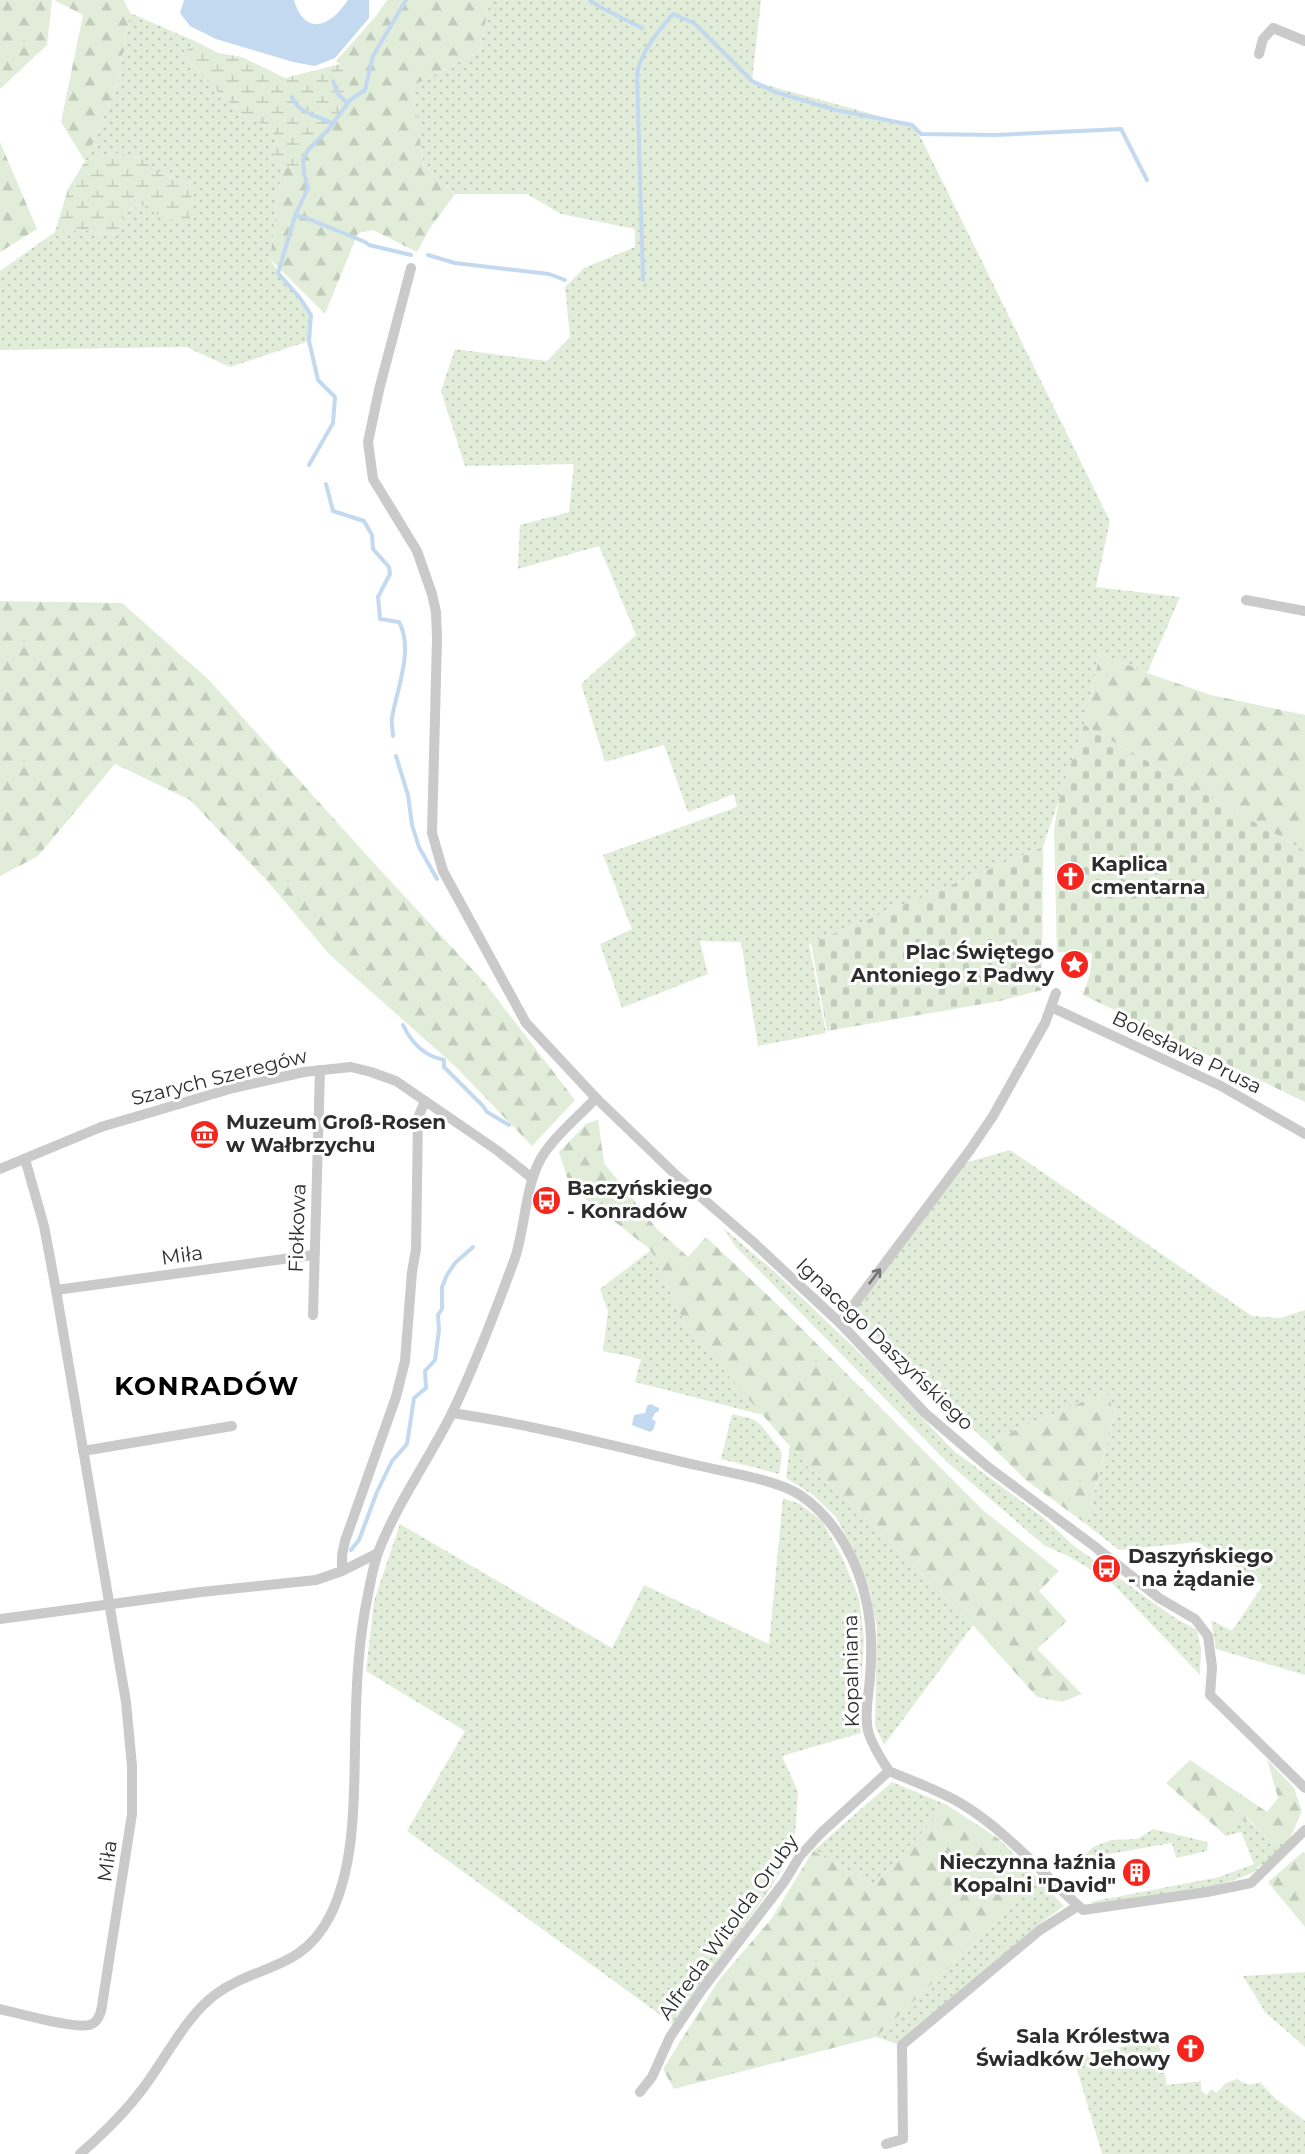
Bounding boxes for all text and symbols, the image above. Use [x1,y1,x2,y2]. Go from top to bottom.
place label: Kaplica cmentarna [1091,852,1206,899]
church icon: Kaplica cmentarna [1054,860,1086,892]
place label: Plac Świętego Antoniego z Padwy [850,940,1055,987]
place icon: Plac Świętego Antoniego z Padwy [1059,948,1091,980]
street label: Bolesława Prusa [1108,1005,1266,1099]
street label: Szarych Szeregów [129,1043,310,1110]
place label: Muzeum Groß-Rosen w Wałbrzychu [226,1110,446,1157]
museum icon: Muzeum Groß-Rosen w Wałbrzychu [189,1118,221,1150]
place label: Baczyńskiego - Konradów [567,1176,712,1223]
street label: Fiołkowa [283,1183,311,1273]
bus stop icon: Baczyńskiego - Konradów [530,1184,562,1216]
street label: Miła [160,1240,204,1270]
street label: Ignacego Daszyńskiego [791,1253,979,1435]
one-way arrow [869,1269,881,1285]
district label: KONRADÓW [114,1370,300,1402]
place label: Daszyńskiego - na żądanie [1128,1544,1273,1591]
bus stop icon: Daszyńskiego - na żądanie [1091,1552,1123,1584]
street label: Kopalniana [838,1614,864,1728]
street label: Alfreda Witolda Oruby [653,1830,803,2024]
street label: Miła [92,1839,122,1883]
place label: Nieczynna łaźnia Kopalni "David" [939,1850,1116,1897]
building icon: Nieczynna łaźnia Kopalni "David" [1121,1857,1153,1889]
place label: Sala Królestwa Świadków Jehowy [976,2024,1171,2071]
church icon: Sala Królestwa Świadków Jehowy [1175,2032,1207,2064]

